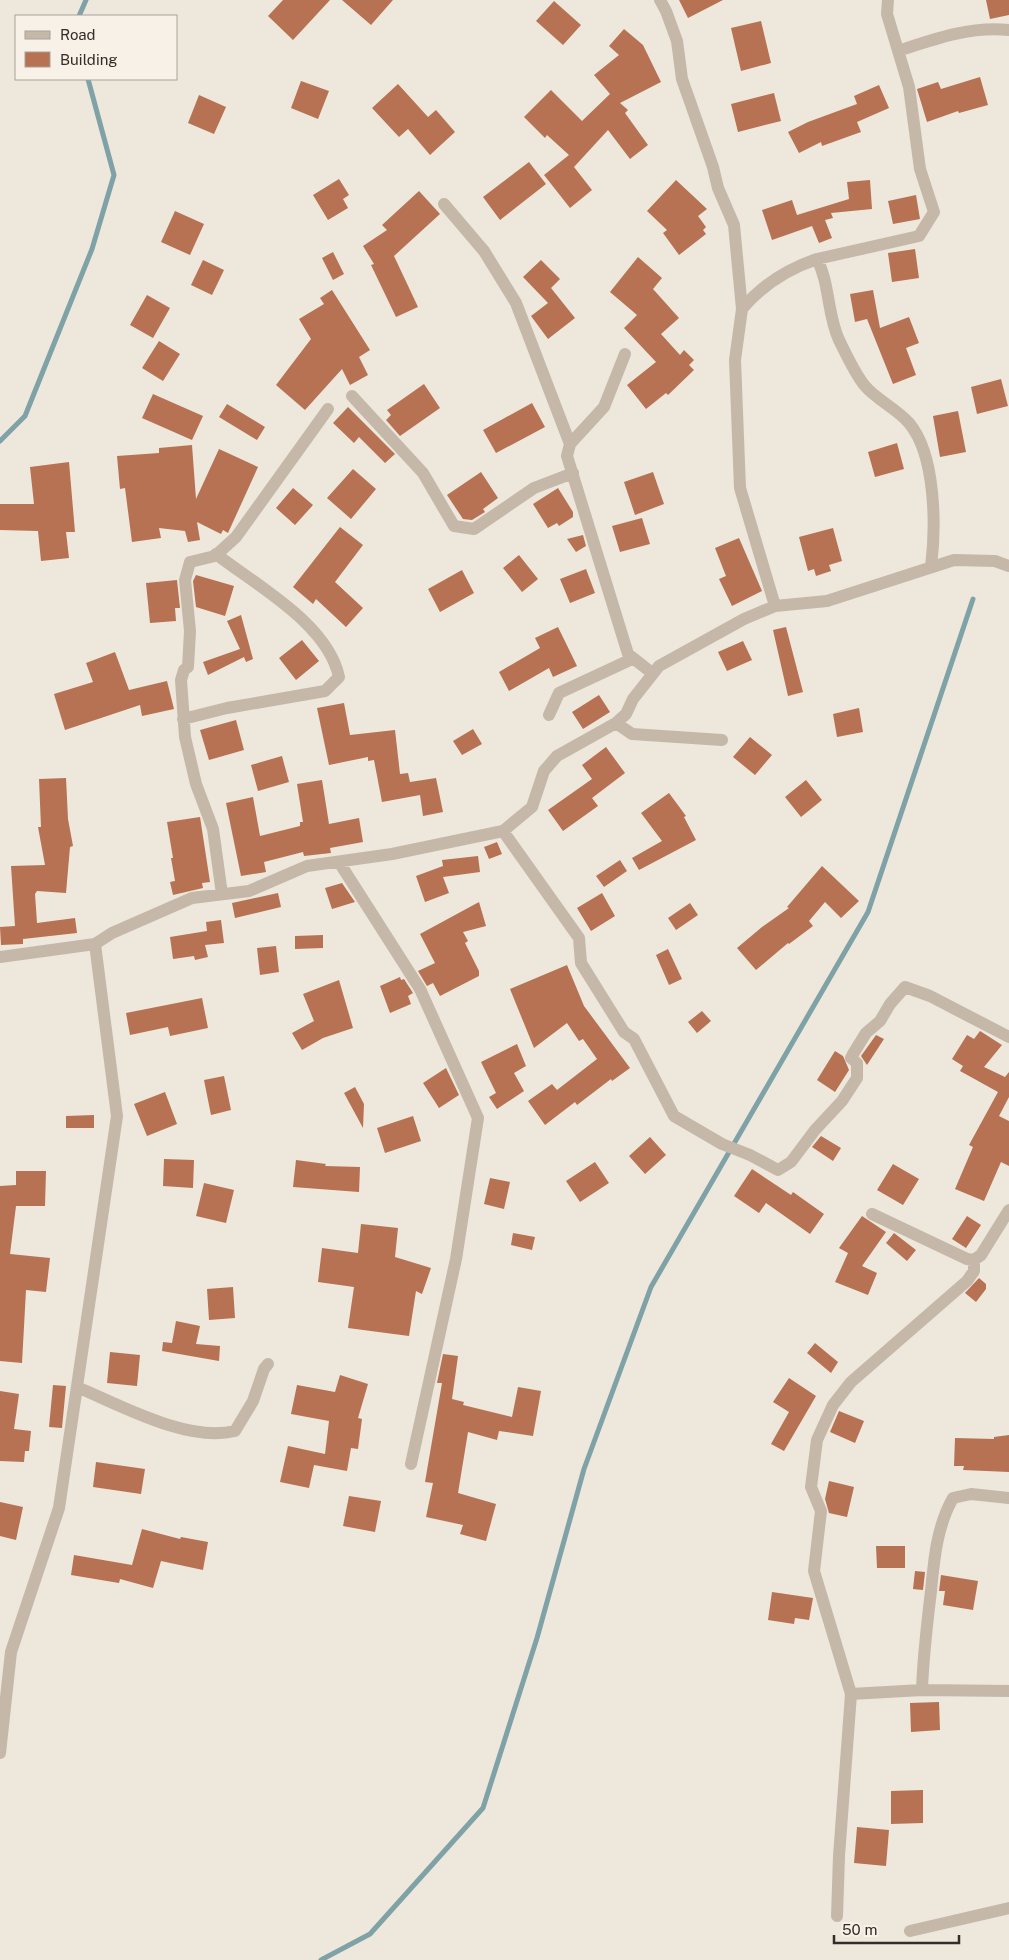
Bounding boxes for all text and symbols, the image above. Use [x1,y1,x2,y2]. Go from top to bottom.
legend [15,15,178,80]
text: Road [60,26,96,43]
text: Building [60,51,118,68]
scale bar [834,1912,959,1944]
text: 50 m [842,1921,877,1938]

